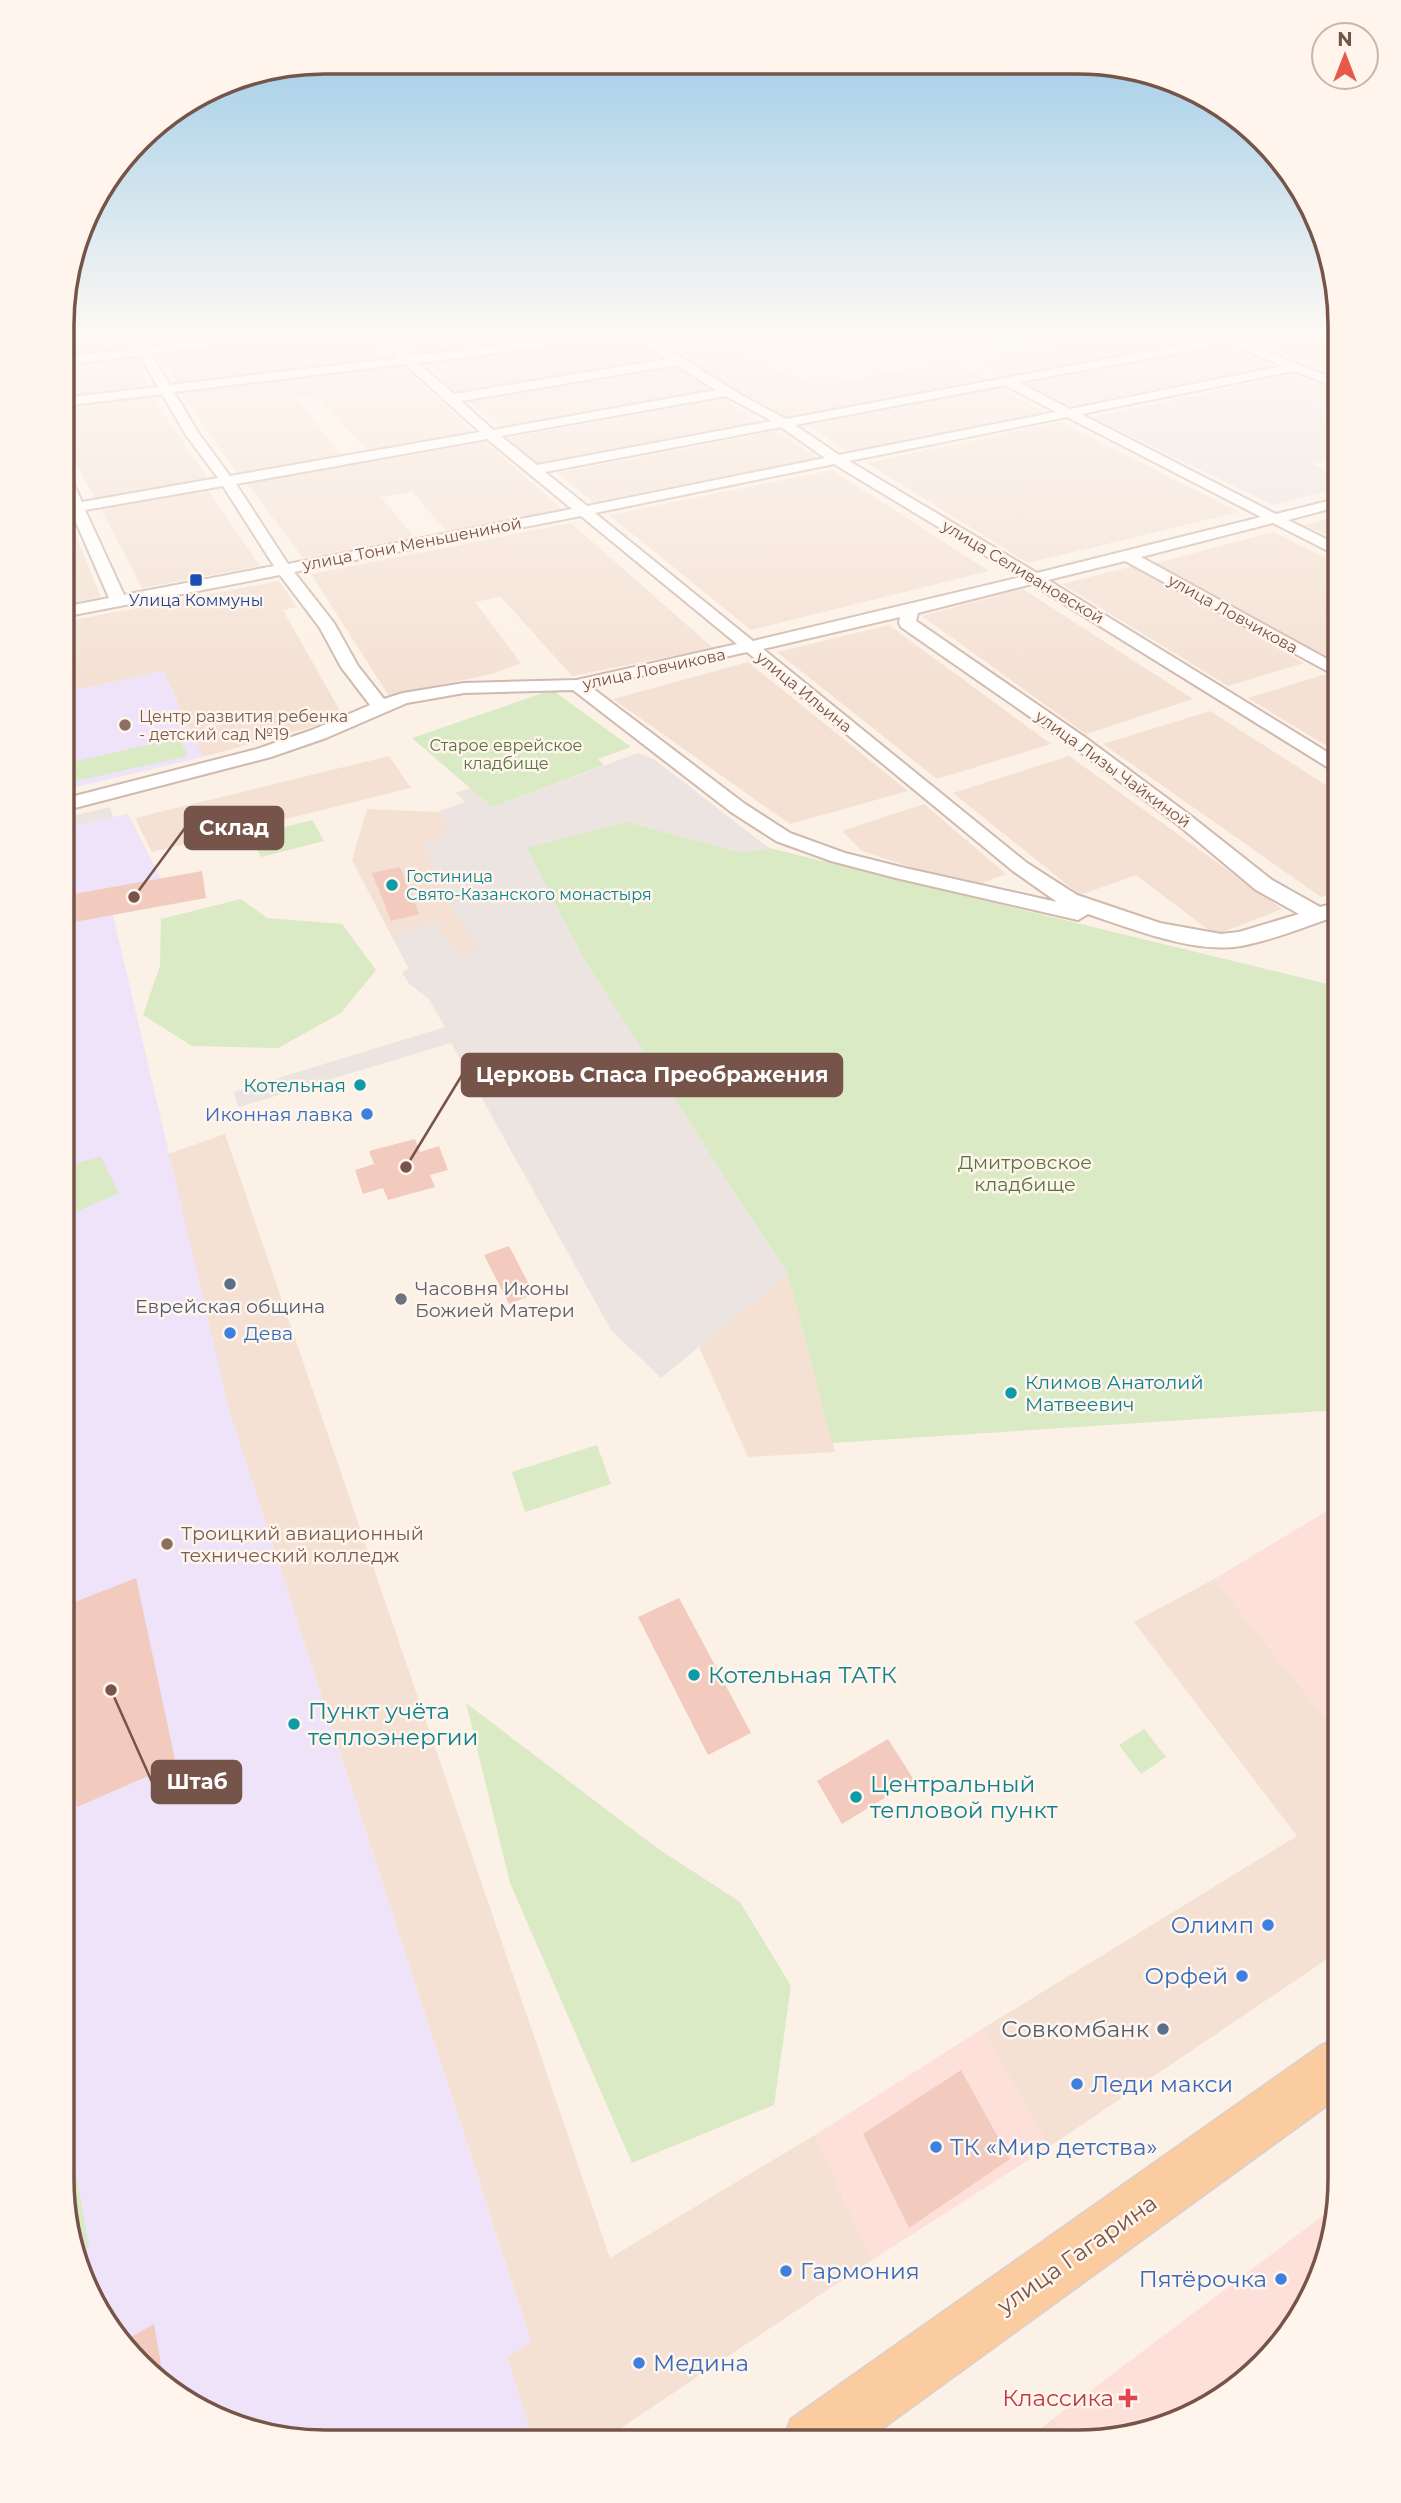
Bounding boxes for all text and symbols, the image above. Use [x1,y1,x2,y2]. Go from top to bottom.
north arrow [1310,21,1380,91]
text: N [1337,28,1353,51]
street label: улица Тони Меньшениной [300,513,523,575]
street label: улица Селивановской [938,516,1107,628]
street label: улица Ловчикова [1164,570,1301,658]
marker: Улица Коммуны [188,572,204,588]
place label: Улица Коммуны [129,591,263,610]
street label: улица Ловчикова [580,645,727,694]
street label: улица Ильина [752,647,856,736]
street label: улица Лизы Чайкиной [1031,706,1194,832]
place label: Центр развития ребенка - детский сад №19 [139,707,348,744]
marker: Центр развития ребенка - детский сад №19 [117,717,133,733]
park label: Старое еврейское кладбище [430,736,582,773]
callout: Склад [185,807,283,849]
text: Склад [199,815,269,840]
place label: Гостиница Свято-Казанского монастыря [406,867,652,904]
marker: Гостиница Свято-Казанского монастыря [384,877,400,893]
callout: Церковь Спаса Преображения [462,1054,842,1096]
text: Церковь Спаса Преображения [476,1062,828,1087]
place label: Котельная [243,1074,346,1097]
marker: Котельная [352,1077,368,1093]
place label: Иконная лавка [205,1103,353,1126]
marker: Иконная лавка [359,1106,375,1122]
park label: Дмитровское кладбище [958,1151,1092,1196]
marker: Еврейская община [222,1276,238,1292]
place label: Часовня Иконы Божией Матери [415,1277,575,1322]
marker: Часовня Иконы Божией Матери [393,1291,409,1307]
place label: Еврейская община [135,1295,325,1318]
place label: Дева [244,1322,293,1345]
marker: Дева [222,1325,238,1341]
place label: Климов Анатолий Матвеевич [1025,1371,1204,1416]
marker: Климов Анатолий Матвеевич [1003,1385,1019,1401]
place label: Троицкий авиационный технический колледж [181,1522,424,1567]
marker: Троицкий авиационный технический колледж [159,1536,175,1552]
place label: Котельная ТАТК [708,1661,897,1689]
marker: Котельная ТАТК [686,1667,702,1683]
place label: Пункт учёта теплоэнергии [308,1697,478,1751]
marker: Пункт учёта теплоэнергии [286,1716,302,1732]
callout: Штаб [152,1761,241,1803]
text: Штаб [166,1769,228,1794]
place label: Центральный тепловой пункт [870,1770,1058,1824]
marker: Центральный тепловой пункт [848,1789,864,1805]
place label: Олимп [1171,1911,1254,1939]
marker: Олимп [1260,1917,1276,1933]
place label: Орфей [1145,1962,1228,1990]
marker: Орфей [1234,1968,1250,1984]
place label: Совкомбанк [1001,2015,1150,2043]
marker: Совкомбанк [1155,2021,1171,2037]
place label: Леди макси [1091,2070,1233,2098]
marker: Леди макси [1069,2076,1085,2092]
place label: ТК «Мир детства» [950,2133,1157,2161]
marker: ТК «Мир детства» [928,2139,944,2155]
street label: улица Гагарина [991,2188,1162,2320]
place label: Гармония [800,2257,920,2285]
marker: Гармония [778,2263,794,2279]
place label: Пятёрочка [1139,2265,1267,2293]
marker: Пятёрочка [1273,2271,1289,2287]
place label: Медина [653,2349,749,2377]
marker: Медина [631,2355,647,2371]
place label: Классика [1002,2384,1114,2412]
marker: Классика [1120,2390,1136,2406]

